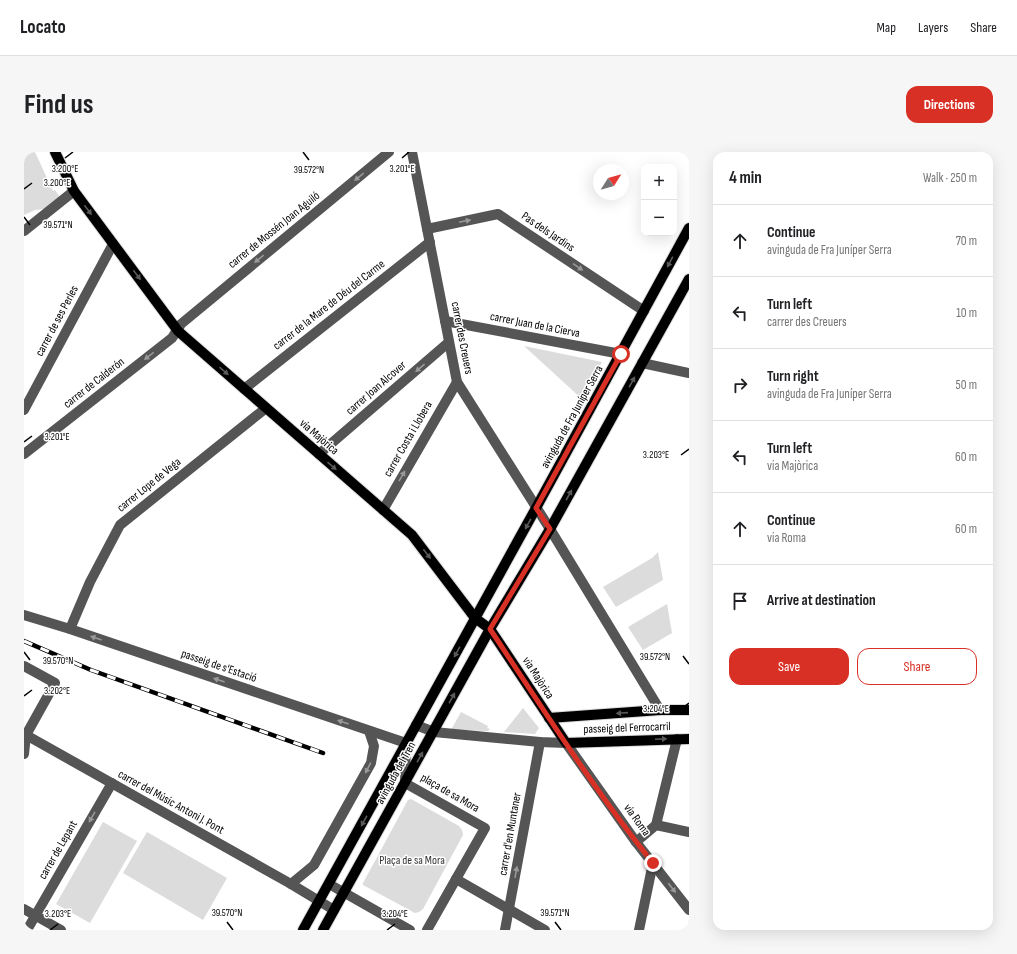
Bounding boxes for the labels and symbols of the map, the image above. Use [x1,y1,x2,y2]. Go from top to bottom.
text: 3.200°E [52,163,78,175]
text: 3.201°E [389,163,415,175]
text: 39.572°N [294,164,324,176]
north arrow [593,164,629,200]
one-way arrow [354,172,365,181]
text: 3.200°E [44,177,70,189]
street label: carrer de Mossén Joan Aguiló [225,188,323,272]
one-way arrow [84,205,92,215]
street label: Pas dels Jardins [519,209,577,255]
one-way arrow [459,218,471,224]
text: 39.571°N [43,219,73,231]
one-way arrow [254,255,264,264]
one-way arrow [667,256,674,268]
street label: carrer de la Mare de Déu del Carme [270,257,388,353]
one-way arrow [572,264,584,271]
one-way arrow [133,270,141,281]
street label: carrer de ses Perles [32,283,82,359]
street label: carrer des Creuers [448,301,476,375]
street label: carrer Juan de la Cierva [489,309,582,341]
route start [612,345,630,363]
one-way arrow [143,352,154,361]
street label: carrer de Calderón [60,354,128,412]
street label: carrer Joan Alcover [343,357,410,418]
one-way arrow [414,363,425,372]
street label: avinguda de Fra Juníper Serra [538,363,607,471]
one-way arrow [219,366,229,375]
one-way arrow [628,376,635,388]
street label: carrer Costa i Llobera [380,398,436,479]
street label: via Majòrica [296,416,342,458]
text: 3.201°E [44,431,70,443]
text: 3.203°E [643,449,669,461]
street label: carrer Lope de Vega [114,454,184,515]
one-way arrow [327,461,337,470]
one-way arrow [399,470,406,482]
one-way arrow [565,489,572,501]
one-way arrow [524,518,531,530]
one-way arrow [422,549,431,560]
one-way arrow [90,635,102,641]
street label: passeig de s'Estació [179,646,259,686]
one-way arrow [453,646,460,658]
text: 39.572°N [640,651,670,663]
street label: via Majòrica [519,654,557,702]
text: 39.570°N [43,655,73,667]
one-way arrow [213,677,225,683]
text: 3.202°E [44,685,70,697]
one-way arrow [449,692,456,704]
text: 3.204°E [643,703,669,715]
one-way arrow [616,709,628,716]
one-way arrow [336,719,348,725]
street label: passeig del Ferrocarril [583,719,671,737]
one-way arrow [655,736,667,743]
street label: avinguda del Tren [373,739,419,807]
one-way arrow [416,752,423,763]
one-way arrow [365,763,371,774]
street label: carrer del Músic Antoni J. Pont [115,767,227,838]
street label: plaça de sa Mora [418,770,482,816]
street label: carrer d'en Muntaner [495,791,525,877]
street label: via Roma [620,801,654,839]
one-way arrow [89,811,96,823]
one-way arrow [360,815,367,827]
street label: carrer de Lepant [35,818,81,882]
park label: Plaça de sa Mora [379,853,445,868]
route end [644,854,662,872]
one-way arrow [513,866,519,878]
one-way arrow [667,882,676,893]
text: 39.570°N [212,907,242,919]
text: 39.571°N [540,907,570,919]
text: 3.203°E [45,908,71,920]
text: 3.204°E [382,908,408,920]

